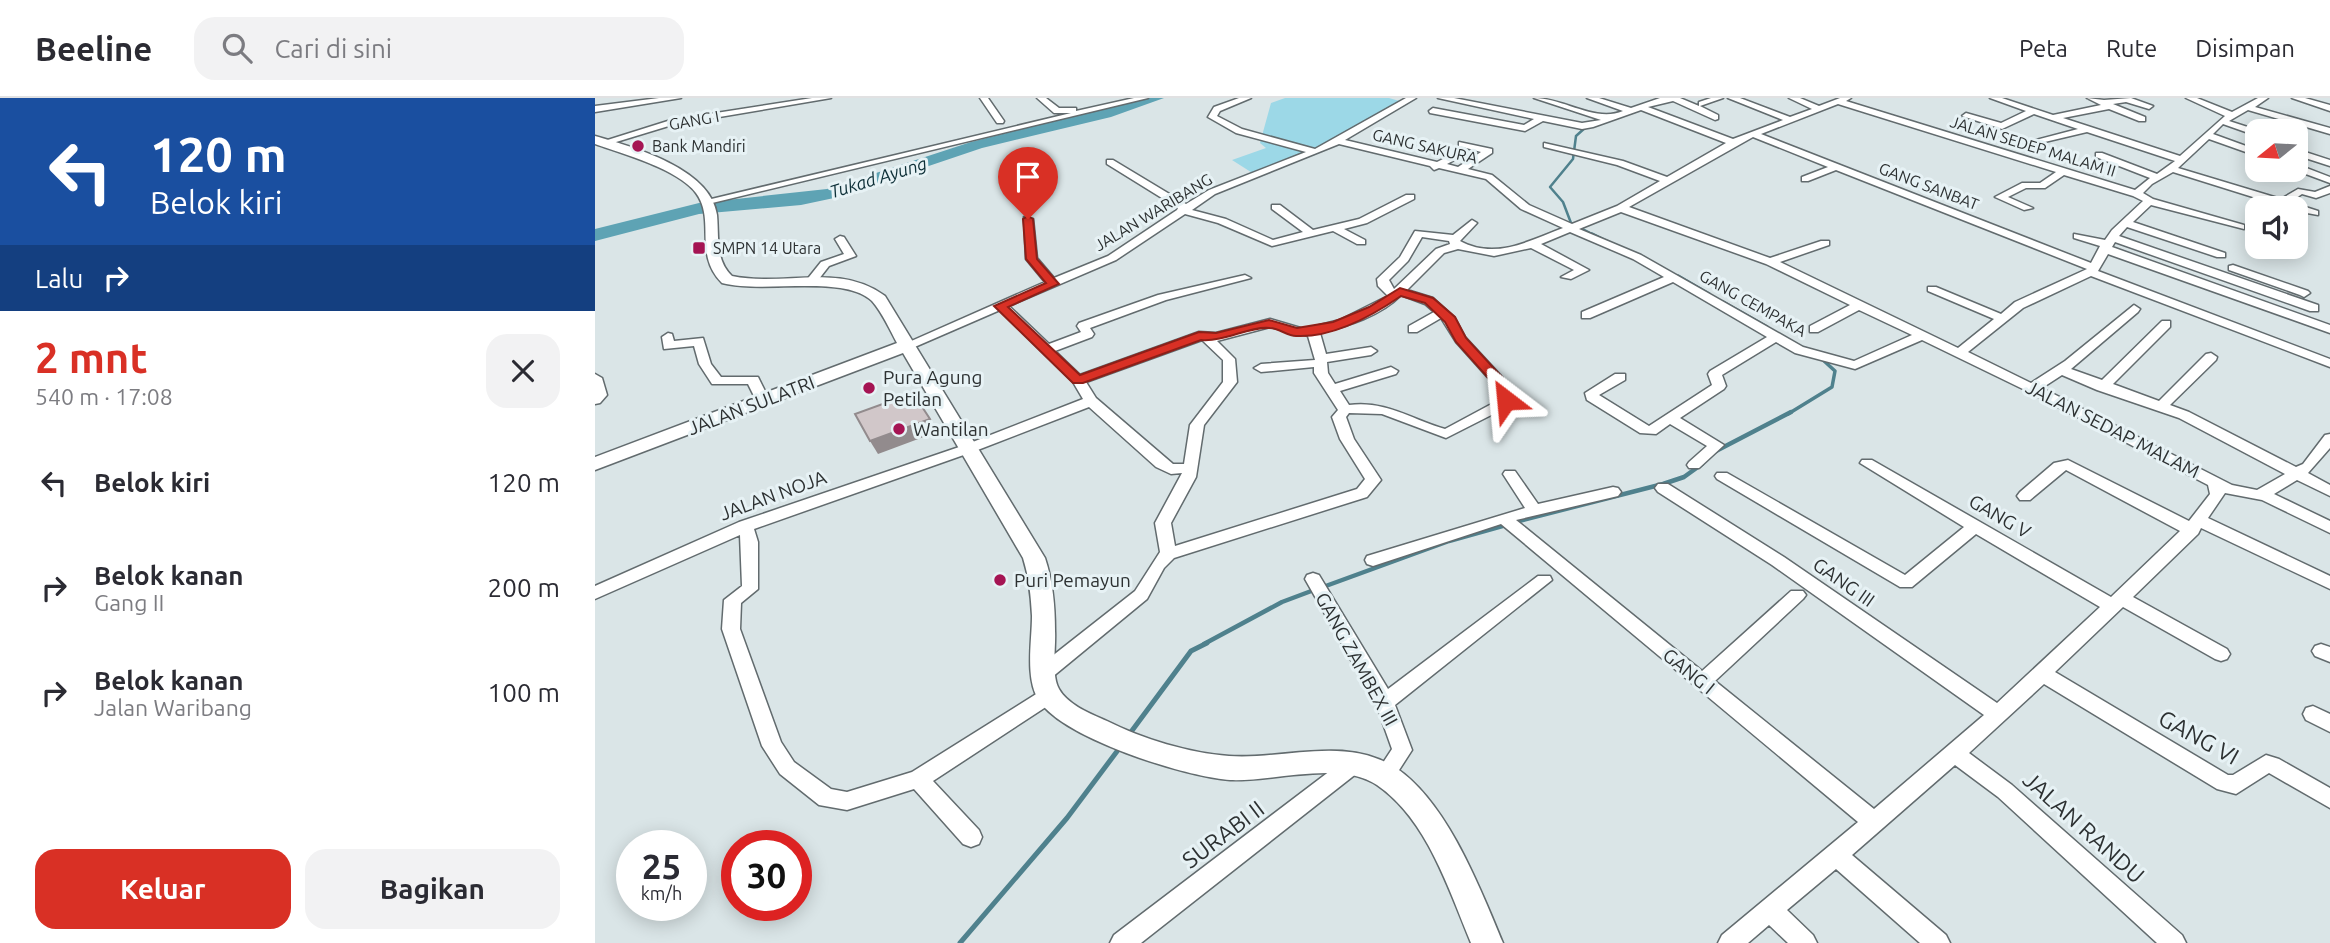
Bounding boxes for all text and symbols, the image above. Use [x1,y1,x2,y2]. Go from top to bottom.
search box [194,17,684,80]
icon: search [218,29,256,67]
text: Beeline [35,30,152,67]
text: Cari di sini [274,34,392,63]
text: Peta [2019,35,2068,62]
text: Rute [2106,35,2157,62]
text: Disimpan [2195,35,2295,62]
street label: GANG I [667,107,721,133]
street label: JALAN SEDEP MALAM II [1948,112,2118,180]
north arrow [2245,119,2308,182]
map controls [2245,119,2308,259]
street label: GANG SAKURA [1371,125,1480,167]
icon: left [35,126,126,217]
text: 120 m [150,126,287,181]
place label: Bank Mandiri [652,137,746,155]
marker: Bank Mandiri [630,138,646,154]
pin [998,147,1058,219]
water label: Tukad Ayung [827,153,929,201]
icon: arrive [1009,158,1047,196]
street label: GANG SANBAT [1877,159,1982,213]
street label: JALAN WARIBANG [1091,170,1215,254]
text: Belok kiri [150,184,282,220]
button: sound [2245,196,2308,259]
place label: SMPN 14 Utara [713,239,821,257]
marker: SMPN 14 Utara [691,240,707,256]
icon: right [97,259,135,297]
text: Lalu [35,264,83,293]
street label: GANG CEMPAKA [1696,266,1810,340]
text: 2 mnt [35,334,148,381]
button: close [486,334,560,408]
position arrow [1469,363,1543,437]
place label: Pura Agung Petilan [883,366,982,410]
street label: JALAN SULATRI [685,371,817,439]
street label: JALAN SEDAP MALAM [2022,376,2204,482]
marker: Pura Agung Petilan [861,380,877,396]
text: 540 m · 17:08 [35,384,173,409]
place label: Wantilan [913,418,989,440]
marker: Wantilan [891,421,907,437]
icon: left [35,464,73,502]
street label: JALAN NOJA [717,465,830,524]
text: Belok kiri [94,468,210,497]
text: 120 m [488,468,560,497]
street label: GANG V [1965,490,2035,542]
street label: GANG III [1809,553,1879,611]
text: Belok kanan [94,561,244,590]
icon: right [35,569,73,607]
place label: Puri Pemayun [1014,569,1131,591]
marker: Puri Pemayun [992,572,1008,588]
text: 200 m [488,573,560,602]
street label: GANG ZAMBEX III [1311,589,1403,729]
text: Gang II [94,590,164,615]
street label: GANG I [1659,643,1719,699]
text: Belok kanan [94,666,244,695]
icon: right [35,674,73,712]
text: 100 m [488,678,560,707]
text: Jalan Waribang [94,695,252,720]
street label: GANG VI [2155,705,2243,769]
street label: JALAN RANDU [2019,766,2149,888]
street label: SURABI II [1177,795,1269,873]
speed limit sign: 30 [721,830,812,921]
text: 25 [642,846,681,886]
button: Keluar [35,849,291,929]
button: Bagikan [305,849,560,929]
text: km/h [641,883,682,903]

